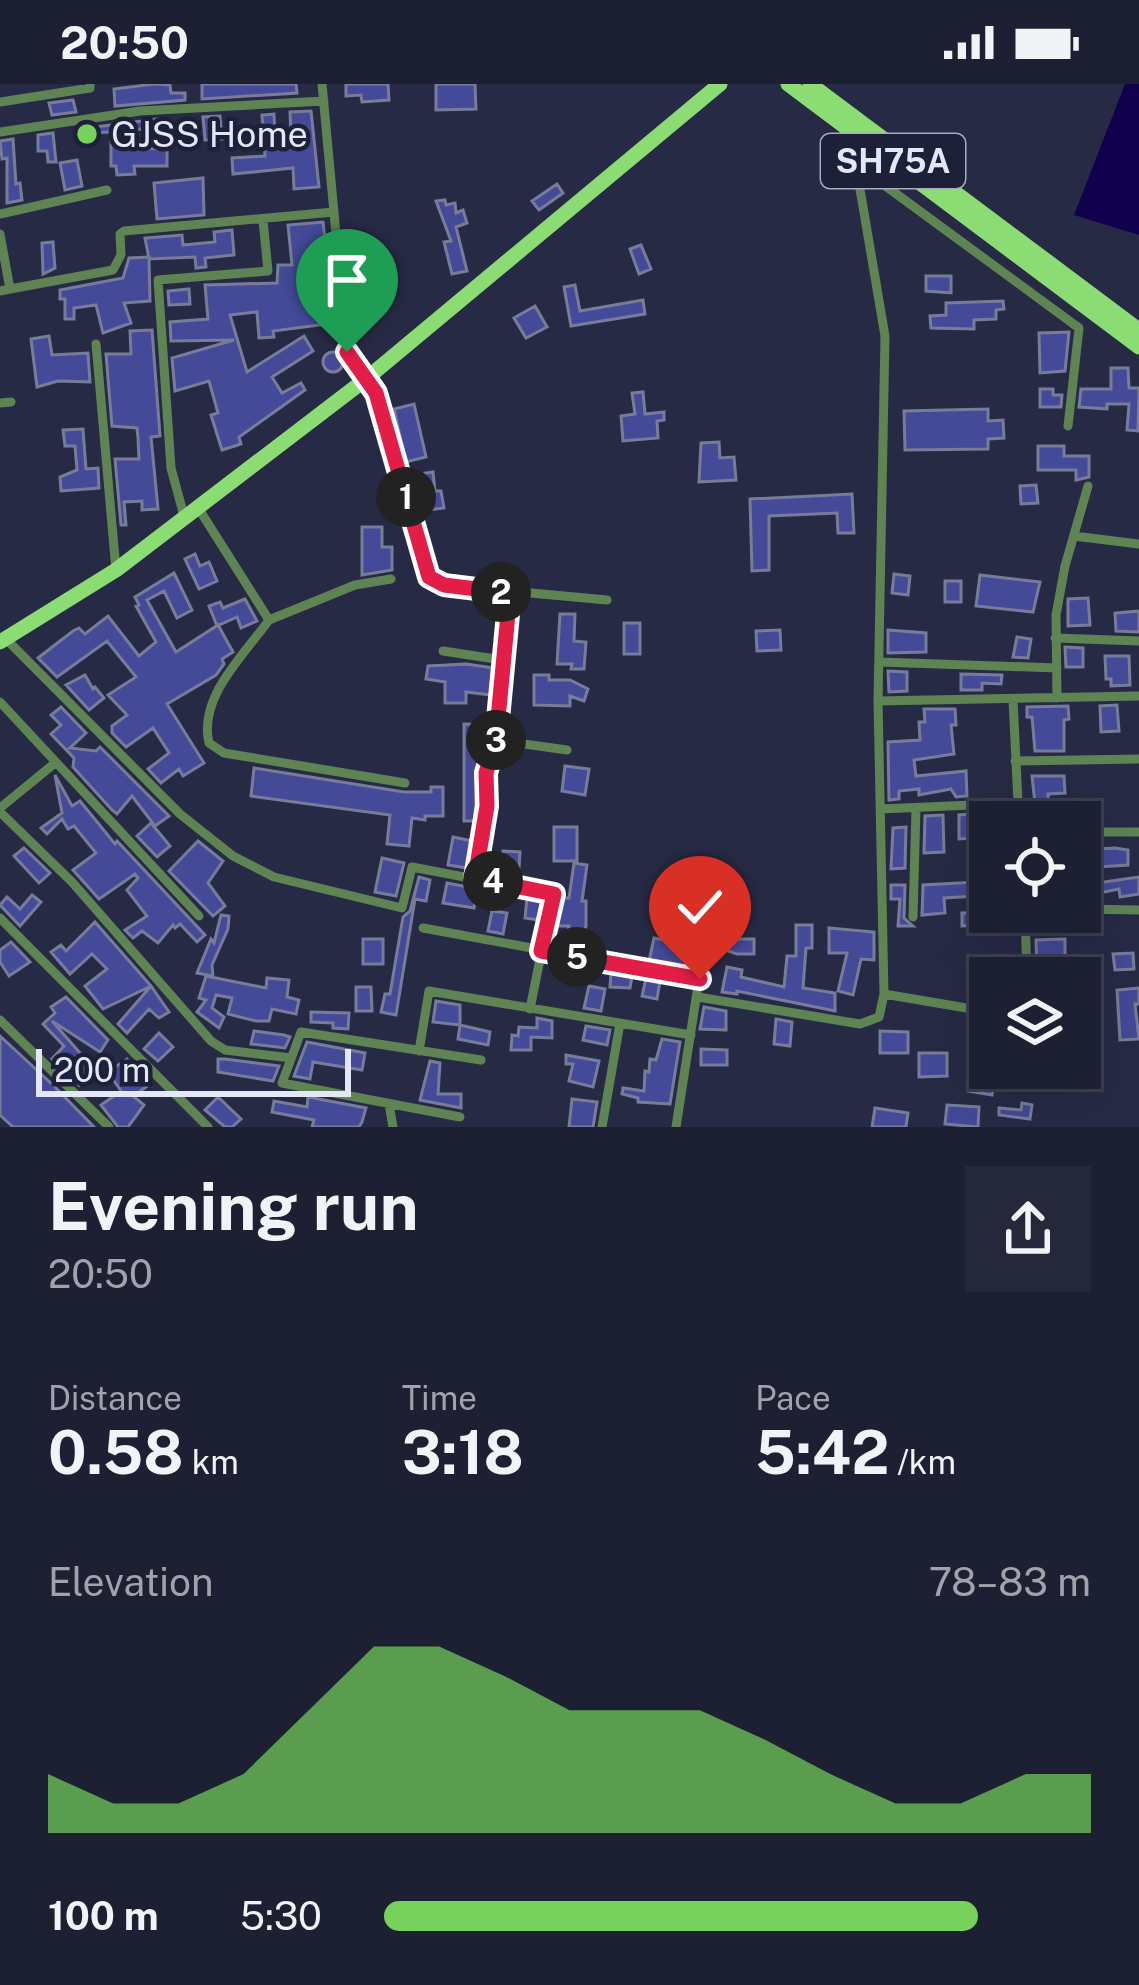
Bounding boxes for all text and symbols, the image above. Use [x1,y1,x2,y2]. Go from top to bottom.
text: 20:50 [60,16,189,69]
place label: GJSS Home [111,113,308,155]
marker: GJSS Home [74,121,100,147]
road number: SH75A [821,134,965,188]
pin [296,229,398,352]
icon: arrive [314,247,380,313]
pin: 1 [376,467,436,527]
text: 1 [399,478,413,516]
pin: 2 [471,562,531,622]
text: 2 [491,573,511,611]
pin: 3 [466,710,526,770]
text: 3 [485,721,507,759]
map controls [969,801,1101,1089]
button: locate [969,801,1101,933]
pin: 4 [463,851,523,911]
pin [649,856,751,979]
text: 4 [482,862,504,900]
icon: check [667,874,733,940]
pin: 5 [547,927,607,987]
text: 5 [566,938,588,976]
button: layers [969,957,1101,1089]
scale bar [36,1043,351,1096]
text: 200 m [54,1051,150,1089]
button: share [965,1166,1091,1292]
text: Evening run [48,1167,419,1245]
text: 20:50 [48,1251,153,1297]
text: Distance [48,1379,182,1417]
text: Time [402,1379,477,1417]
text: Pace [755,1379,831,1417]
text: 0.58 [48,1417,184,1488]
text: 3:18 [402,1417,524,1488]
text: 5:42 [755,1417,889,1488]
text: km [184,1443,239,1481]
text: /km [889,1443,956,1481]
text: Elevation [48,1559,214,1605]
text: 78–83 m [929,1559,1091,1605]
text: 100 m [48,1893,159,1939]
text: 5:30 [240,1893,322,1939]

